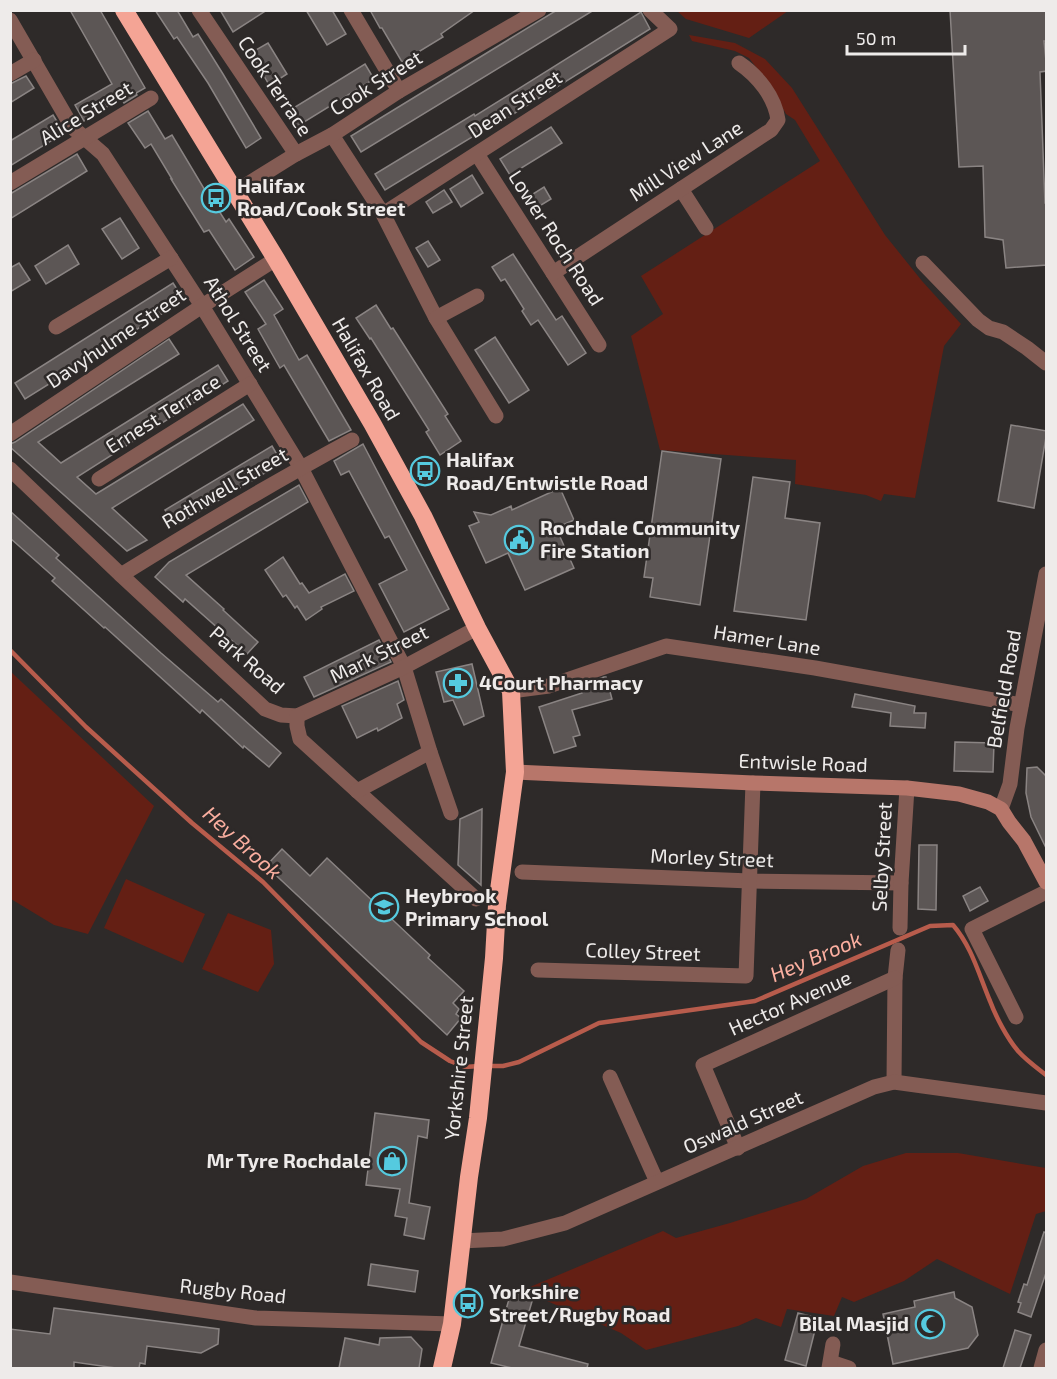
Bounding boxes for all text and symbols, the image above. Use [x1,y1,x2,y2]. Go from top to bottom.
scale bar [847,18,966,56]
text: 50 m [856,27,896,49]
street label: Cook Terrace [234,31,318,140]
street label: Cook Street [325,44,426,120]
street label: Dean Street [463,64,566,142]
street label: Alice Street [35,75,136,149]
street label: Mill View Lane [624,115,746,206]
street label: Lower Roch Road [504,165,609,310]
place label: Halifax Road/Cook Street [237,173,405,220]
bus stop icon: Halifax Road/Cook Street [200,182,232,214]
street label: Athol Street [200,271,278,376]
street label: Davyhulme Street [41,282,190,393]
street label: Halifax Road [328,313,406,424]
street label: Ernest Terrace [101,368,224,458]
street label: Rothwell Street [157,441,292,533]
place label: Halifax Road/Entwistle Road [446,447,648,494]
bus stop icon: Halifax Road/Entwistle Road [409,455,441,487]
place label: Rochdale Community Fire Station [540,515,741,562]
public building icon: Rochdale Community Fire Station [503,524,535,556]
street label: Mark Street [325,619,432,687]
street label: Hamer Lane [712,619,823,659]
street label: Park Road [205,620,290,698]
street label: Belfield Road [981,628,1025,750]
pharmacy icon: 4Court Pharmacy [442,667,474,699]
place label: 4Court Pharmacy [479,670,644,695]
street label: Entwisle Road [738,748,868,776]
water label: Hey Brook [198,800,287,884]
street label: Selby Street [866,801,896,912]
street label: Morley Street [650,843,775,871]
place label: Heybrook Primary School [405,883,549,931]
school or university icon: Heybrook Primary School [368,891,400,923]
water label: Hey Brook [766,925,865,987]
street label: Colley Street [585,937,702,965]
street label: Hector Avenue [725,964,855,1040]
street label: Yorkshire Street [438,994,478,1141]
street label: Oswald Street [679,1084,806,1158]
shop icon: Mr Tyre Rochdale [376,1145,408,1177]
place label: Mr Tyre Rochdale [206,1148,371,1173]
street label: Rugby Road [179,1272,288,1308]
place label: Yorkshire Street/Rugby Road [489,1279,670,1327]
bus stop icon: Yorkshire Street/Rugby Road [452,1287,484,1319]
mosque icon: Bilal Masjid [914,1308,946,1340]
place label: Bilal Masjid [799,1311,909,1335]

